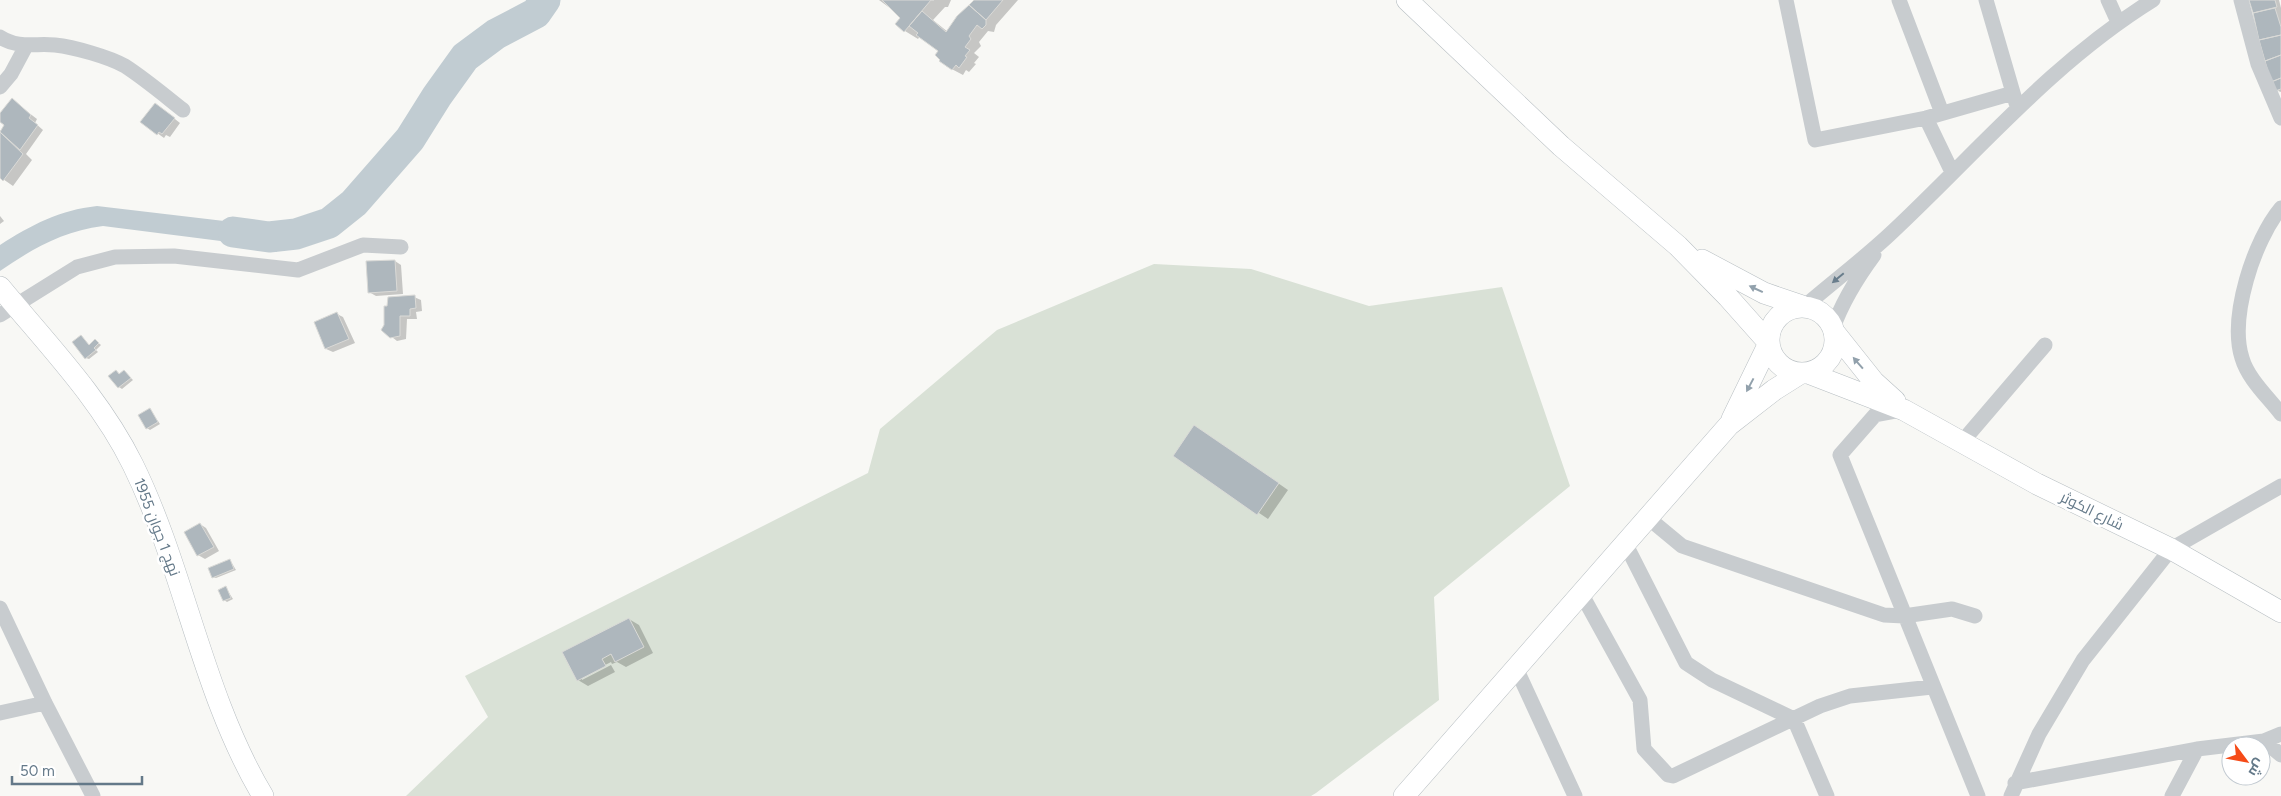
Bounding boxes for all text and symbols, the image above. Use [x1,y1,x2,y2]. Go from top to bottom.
one-way arrow [1831,273,1844,284]
one-way arrow [1749,284,1763,292]
one-way arrow [1852,356,1863,369]
one-way arrow [1746,378,1754,392]
street label: نهج 1 جوان 1955 [128,475,184,579]
street label: شارع الكوثر [2056,488,2126,536]
north arrow [2221,736,2271,786]
scale bar [12,754,142,786]
text: ش [2245,756,2269,780]
text: 50 m [20,762,55,780]

